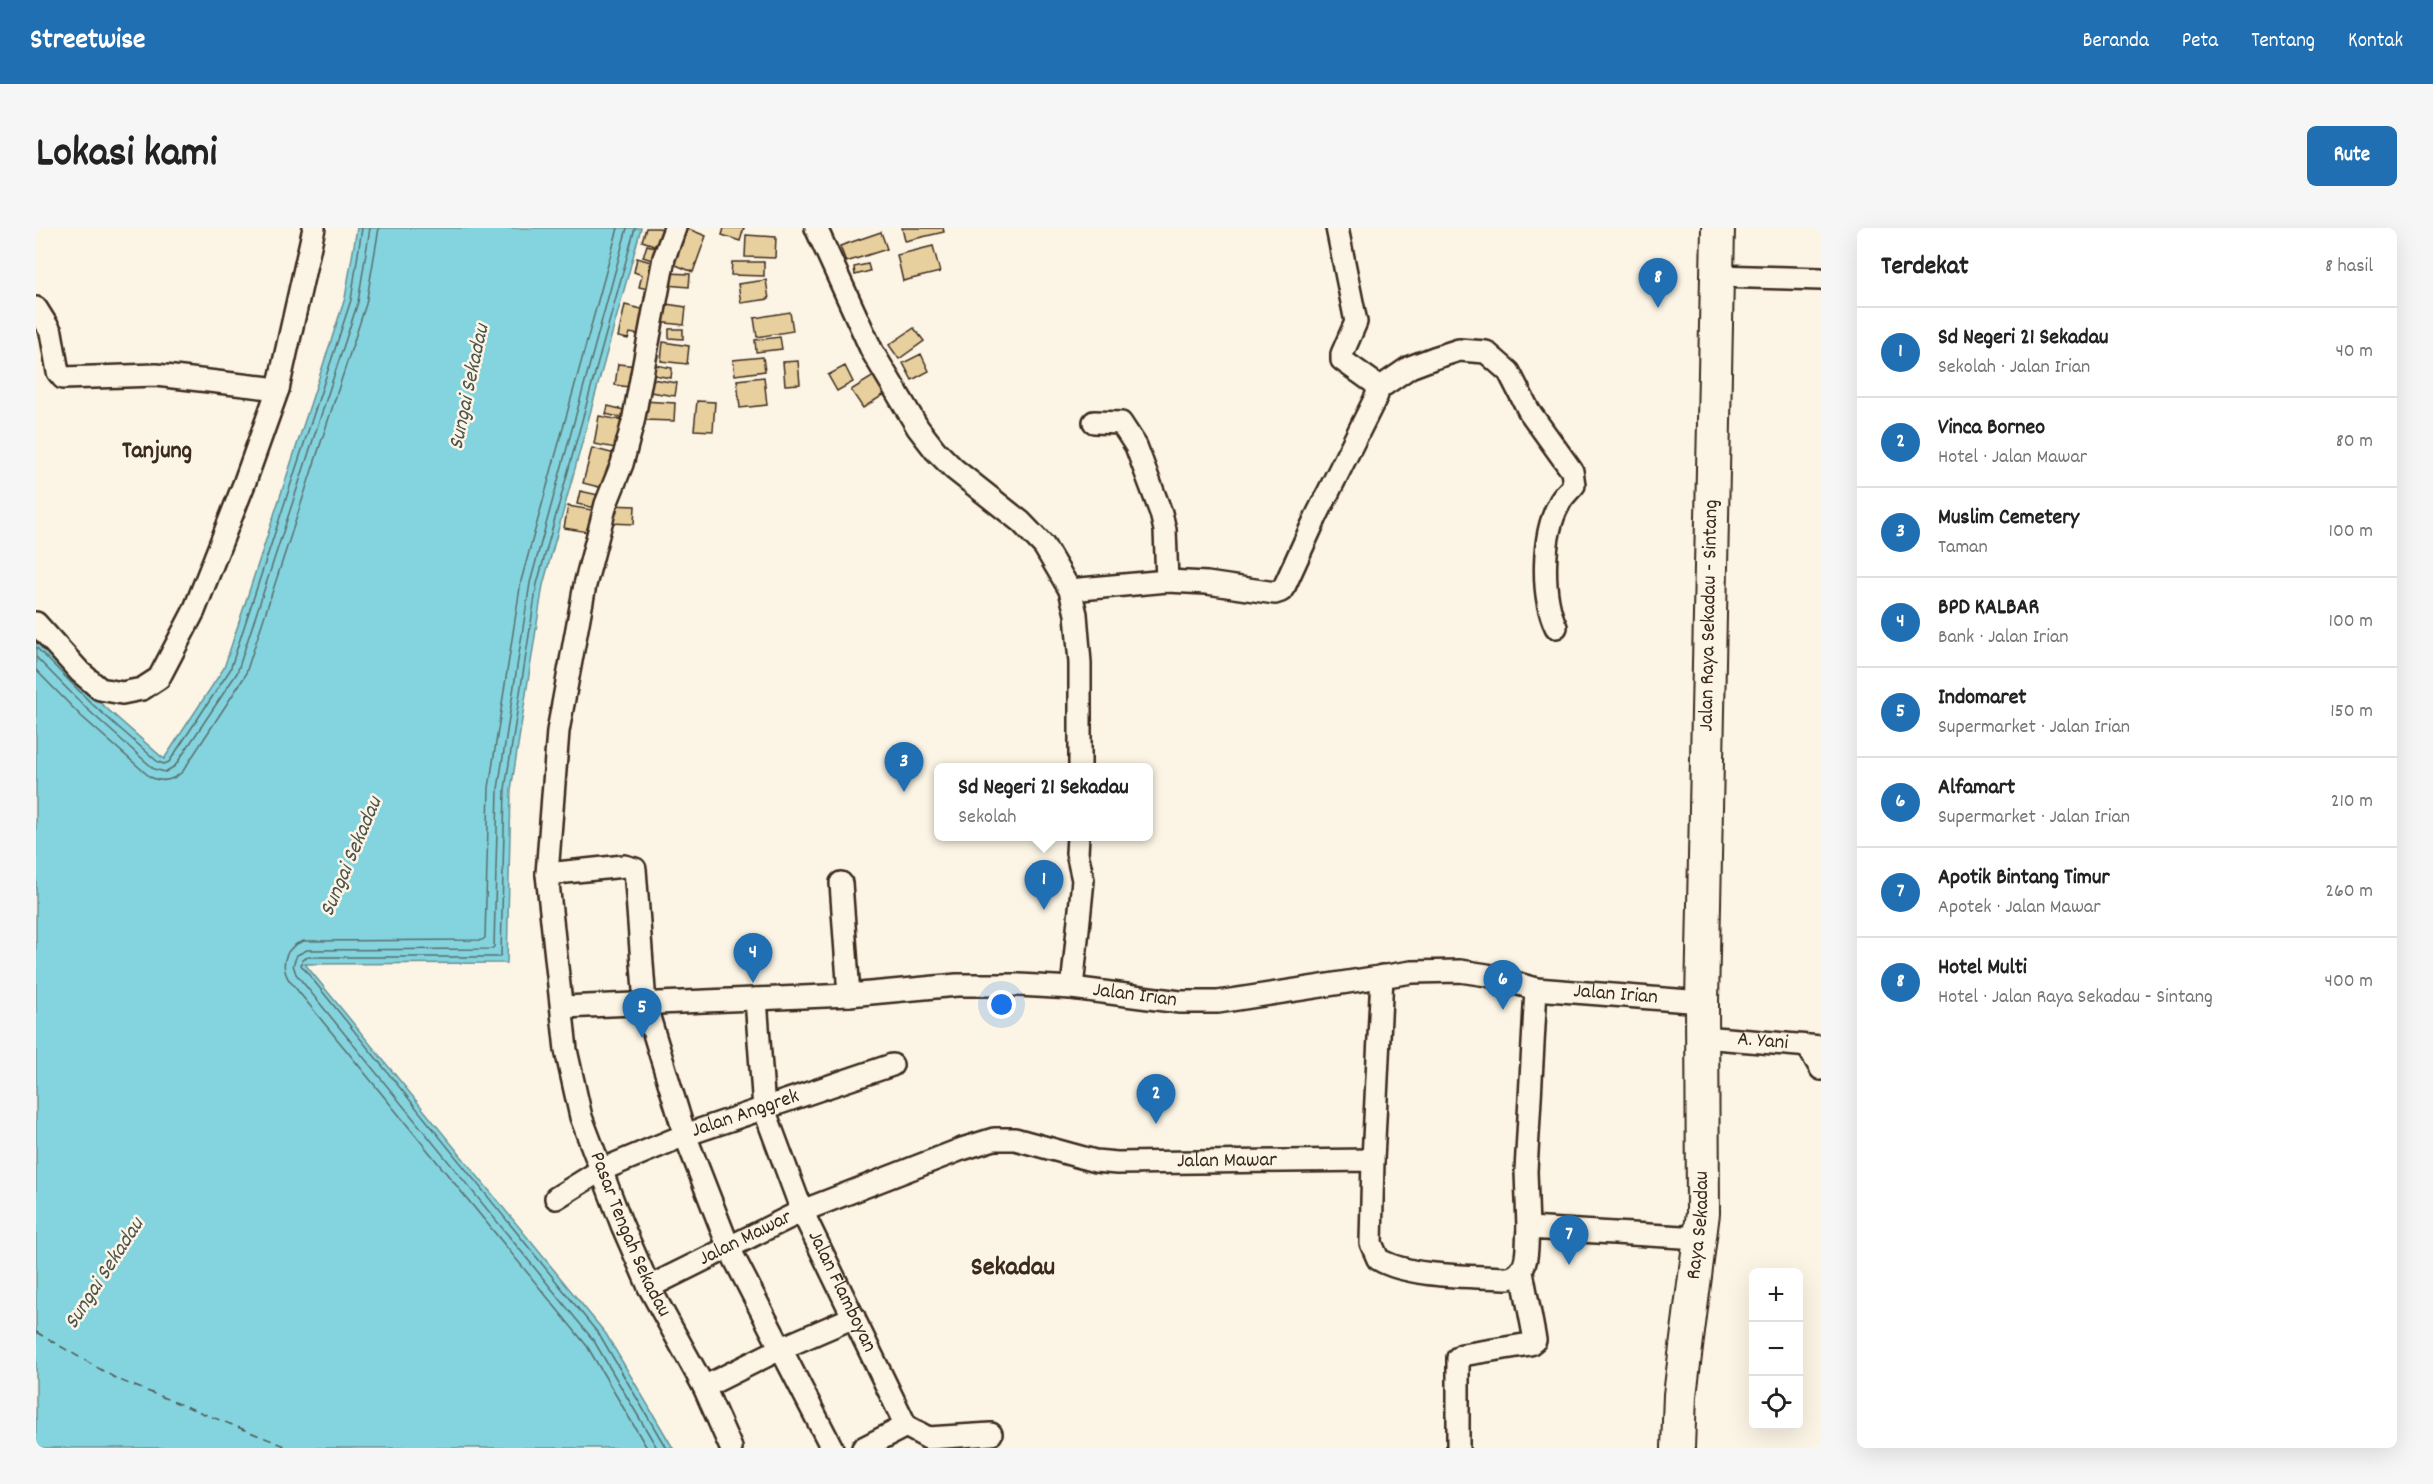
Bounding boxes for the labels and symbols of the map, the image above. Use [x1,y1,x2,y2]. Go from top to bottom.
pin: 8 [1638,259,1678,308]
water label: Sungai Sekadau [442,320,499,452]
district label: Tanjung [122,435,192,469]
street label: Jalan Raya Sekadau - Sintang [1693,499,1727,732]
pin: 3 [884,742,924,792]
water label: Sungai Sekadau [313,791,392,922]
pin: 1 [1024,860,1064,910]
pin: 4 [734,934,772,983]
pin: 6 [1484,960,1522,1010]
street label: Jalan Irian [1091,976,1179,1016]
street label: Jalan Irian [1572,977,1659,1013]
pin: 5 [622,988,662,1038]
your location [987,990,1016,1019]
street label: A. Yani [1736,1025,1790,1059]
pin: 2 [1136,1074,1176,1124]
street label: Jalan Anggrek [688,1082,804,1147]
street label: Jalan Mawar [1177,1146,1277,1177]
street label: Pasar Tengah Sekadau [581,1148,678,1323]
street label: Raya Sekadau [1680,1171,1718,1281]
street label: Jalan Mawar [694,1203,797,1275]
water label: Sungai Sekadau [57,1211,153,1336]
pin: 7 [1550,1216,1588,1265]
street label: Jalan Flamboyan [799,1226,883,1358]
district label: Sekadau [971,1249,1055,1288]

